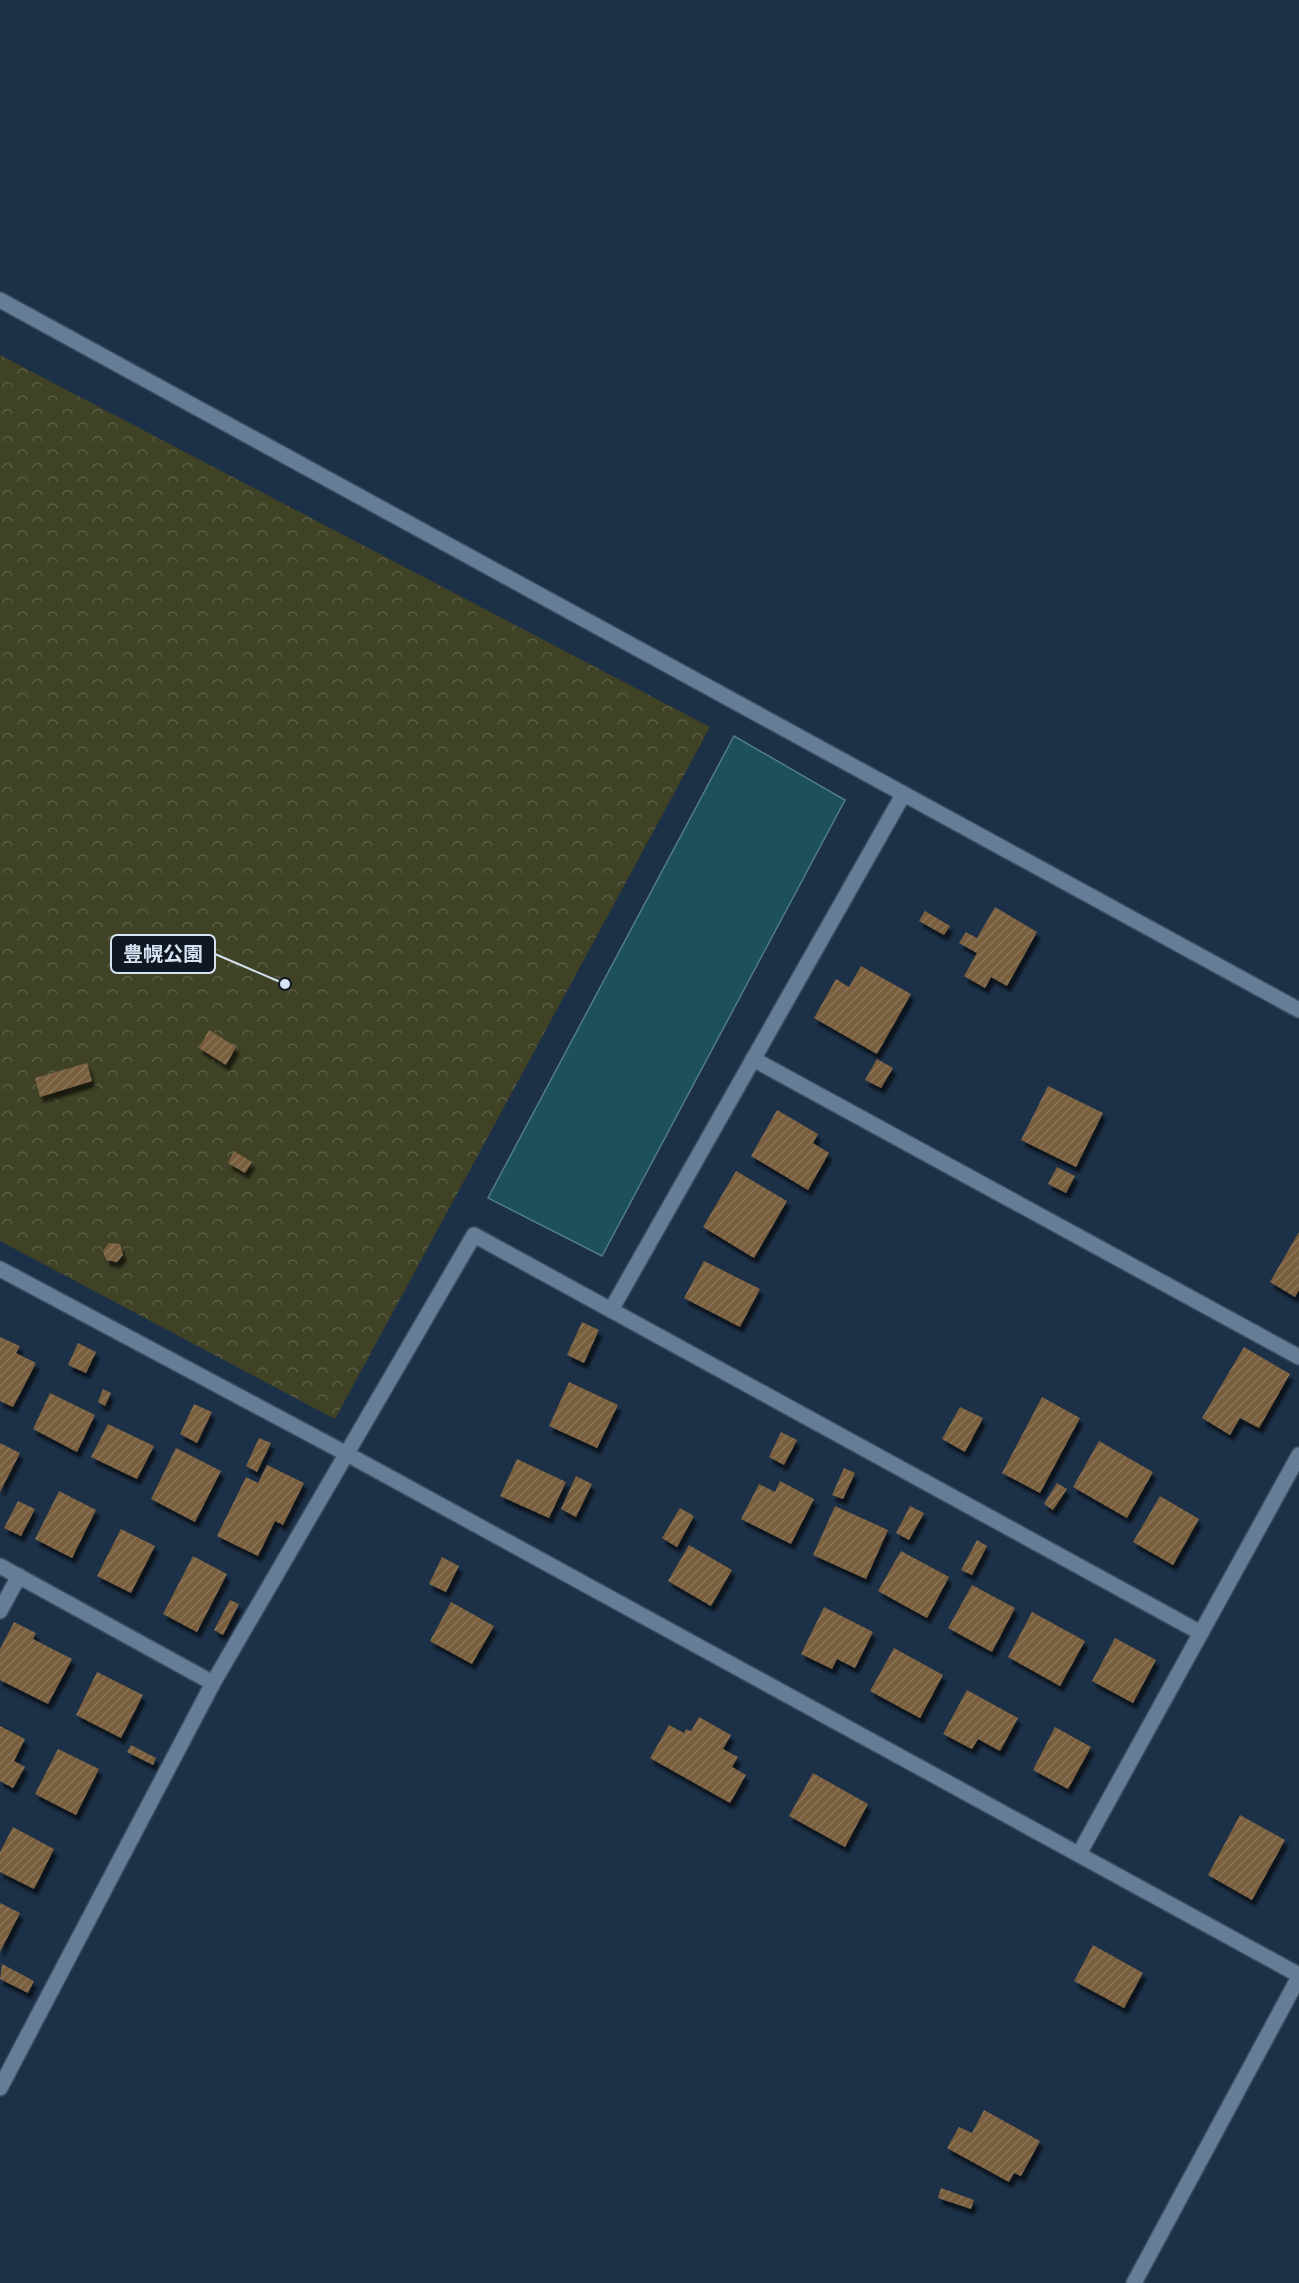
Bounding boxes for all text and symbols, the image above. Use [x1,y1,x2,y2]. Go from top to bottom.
callout: 豊幌公園 [111,935,215,973]
text: 豊幌公園 [123,942,203,965]

